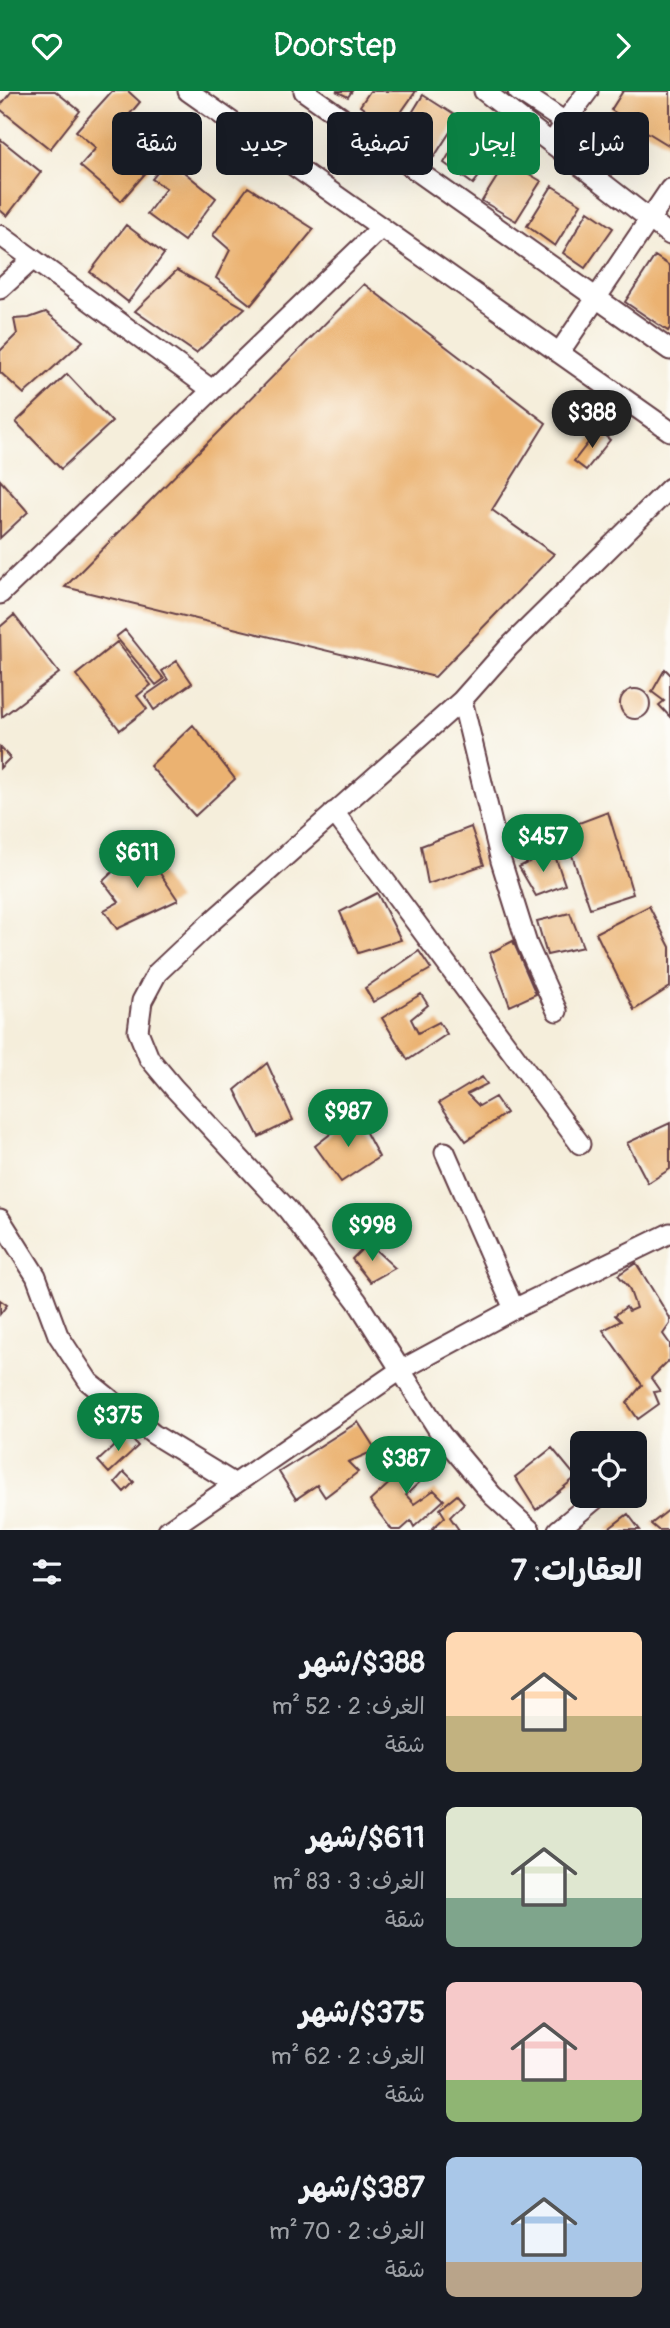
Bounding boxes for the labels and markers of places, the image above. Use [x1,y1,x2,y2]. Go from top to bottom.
pin: $388 [551,391,633,450]
pin: $457 [502,815,584,874]
pin: $611 [96,831,178,890]
pin: $987 [307,1089,389,1149]
pin: $998 [331,1203,413,1263]
pin: $375 [77,1393,159,1453]
pin: $387 [365,1437,447,1496]

